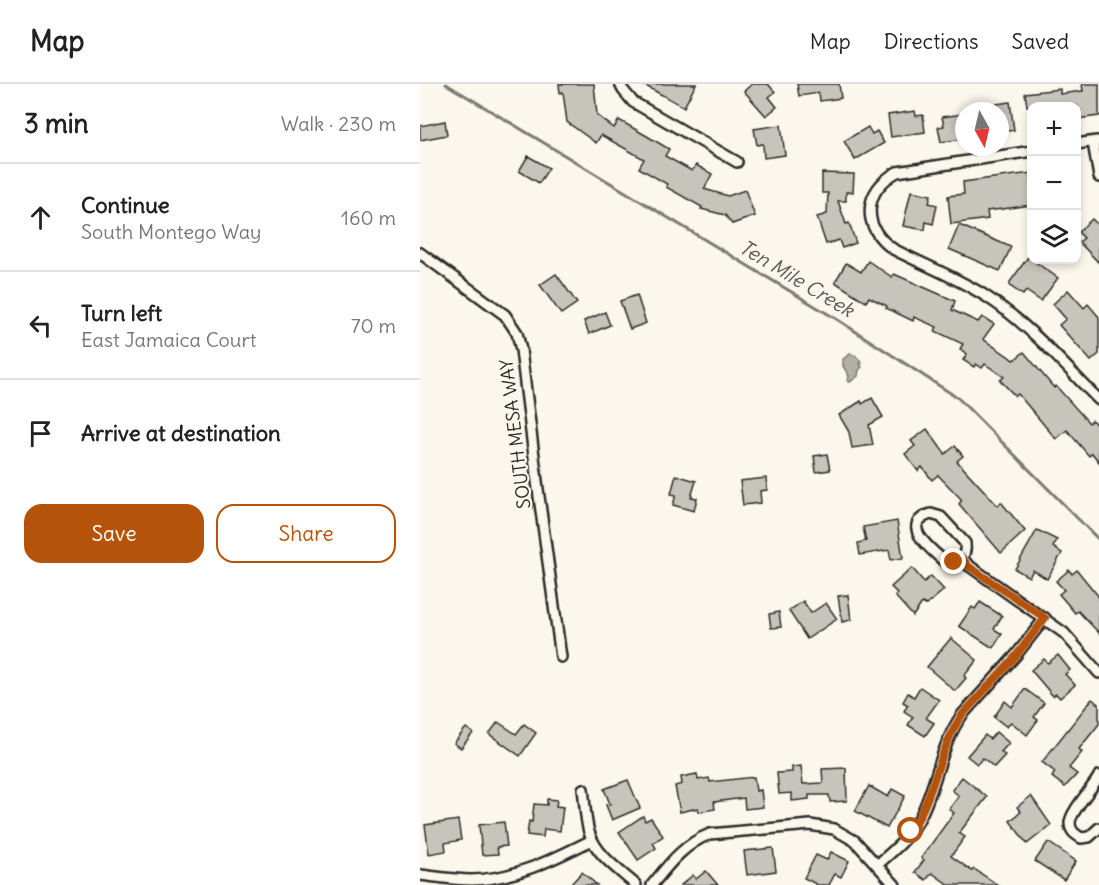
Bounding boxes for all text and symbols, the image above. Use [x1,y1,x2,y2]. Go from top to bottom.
text: Map [30,23,84,59]
text: Map [810,28,851,55]
text: Directions [884,28,978,55]
text: Saved [1011,28,1069,55]
north arrow [955,102,1009,156]
map controls [1027,102,1081,264]
button: + [1027,102,1081,156]
text: 3 min [24,107,89,140]
text: Walk · 230 m [281,111,396,136]
button: − [1027,156,1081,210]
text: Continue [81,191,170,219]
icon: ahead [24,201,57,234]
text: 160 m [341,205,396,230]
button: layers [1027,210,1081,264]
text: South Montego Way [81,219,261,244]
water label: Ten Mile Creek [735,234,860,323]
text: Turn left [81,299,162,327]
icon: left [24,309,57,342]
text: 70 m [351,313,396,338]
text: East Jamaica Court [81,327,256,352]
street label: SOUTH MESA WAY [494,358,536,510]
icon: arrive [24,417,57,450]
text: Arrive at destination [81,419,281,447]
button: Save [24,504,204,563]
button: Share [216,504,396,563]
route end [940,548,966,574]
route start [897,817,923,843]

